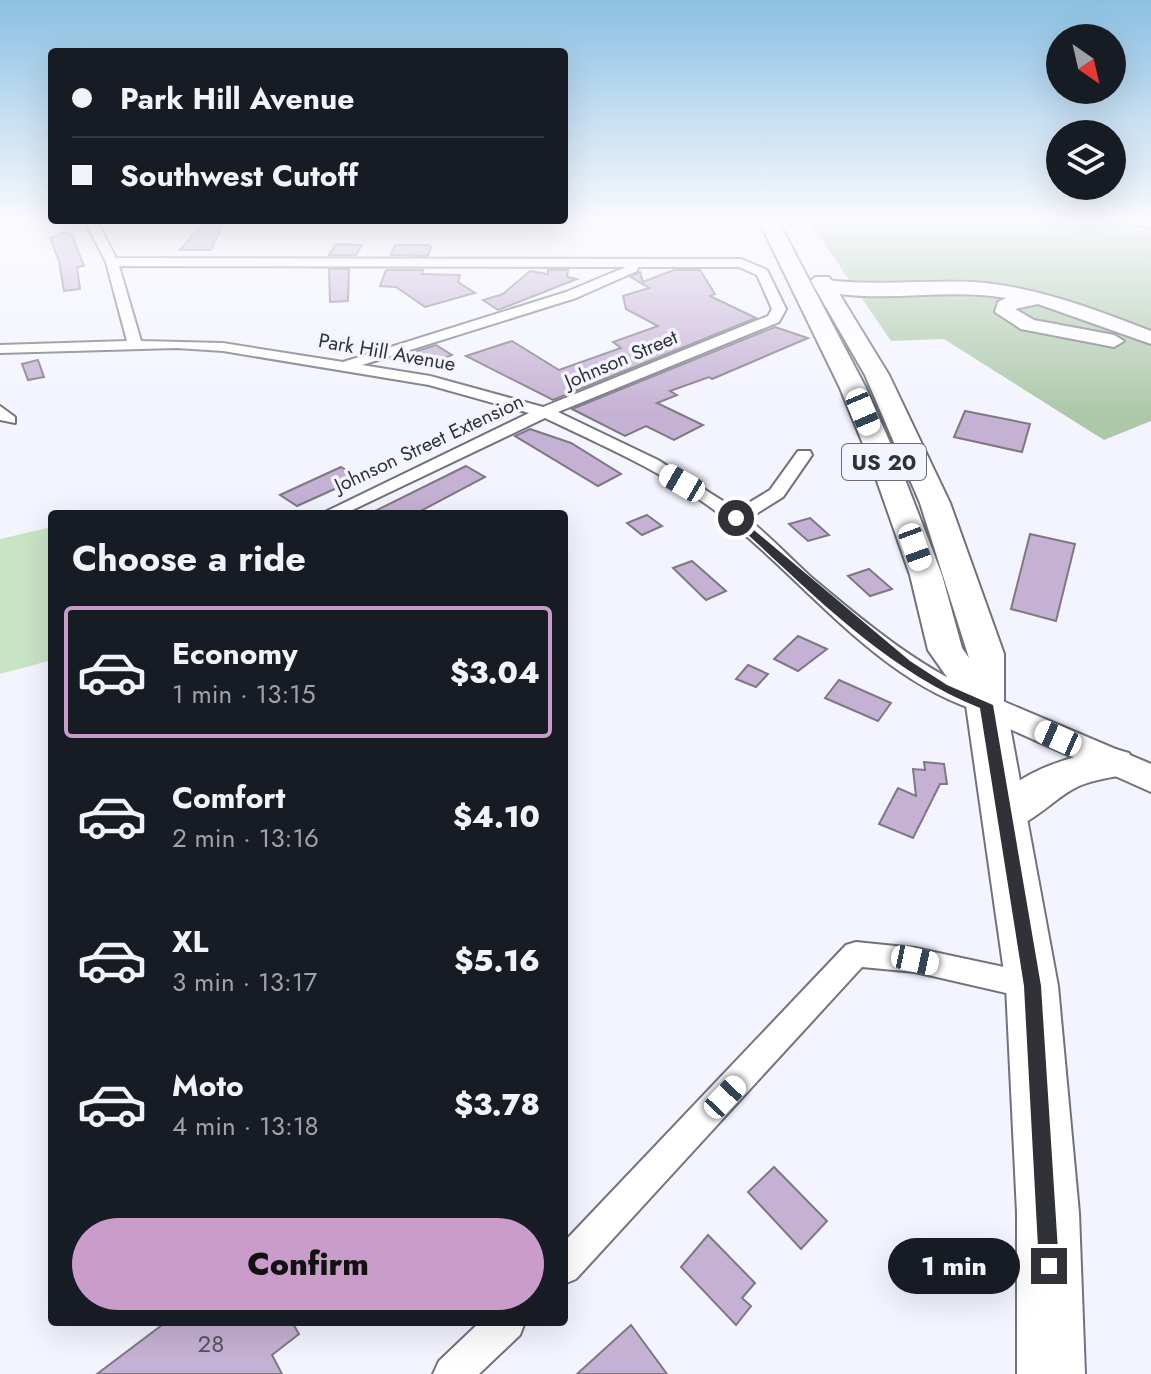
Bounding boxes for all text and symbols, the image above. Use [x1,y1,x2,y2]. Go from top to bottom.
north arrow [1046,24,1126,104]
map controls [1046,24,1126,200]
text: Park Hill Avenue [120,77,354,120]
button: layers [1046,120,1126,200]
text: Southwest Cutoff [120,154,358,197]
street label: Johnson Street [558,323,682,397]
street label: Park Hill Avenue [316,326,458,379]
car [843,385,883,439]
street label: Johnson Street Extension [327,387,529,501]
road number: US 20 [842,444,926,480]
car [655,461,709,505]
route start [718,500,754,536]
car [896,520,934,574]
text: Choose a ride [72,532,306,584]
text: Economy [172,632,298,675]
icon: car [76,636,148,708]
text: $3.04 [450,651,540,694]
text: 1 min · 13:15 [172,675,316,713]
car [1031,717,1085,759]
text: Comfort [172,776,285,819]
icon: car [76,780,148,852]
text: $4.10 [453,795,540,838]
text: 2 min · 13:16 [172,819,319,857]
text: XL [172,920,208,963]
icon: car [76,924,148,996]
text: $5.16 [454,939,540,982]
car [889,943,941,977]
text: 3 min · 13:17 [172,963,317,1001]
text: Moto [172,1064,244,1107]
icon: car [76,1068,148,1140]
car [700,1071,750,1123]
text: $3.78 [454,1083,540,1126]
text: 4 min · 13:18 [172,1107,319,1145]
button: Confirm [72,1218,544,1310]
callout: 1 min [889,1238,1021,1294]
text: 1 min [921,1247,987,1285]
route end [1031,1248,1067,1284]
house number: 28 [198,1326,224,1361]

